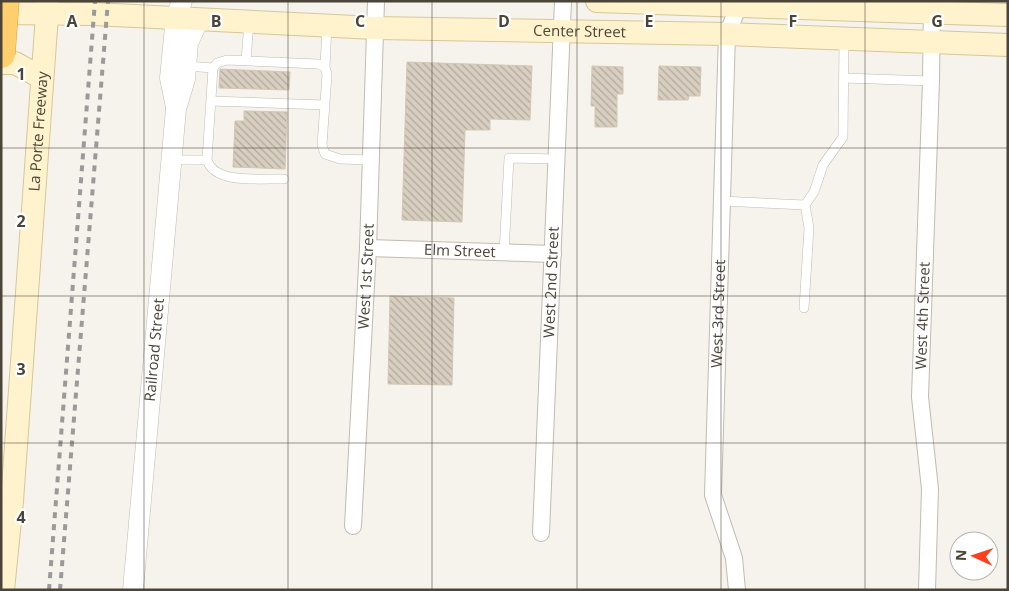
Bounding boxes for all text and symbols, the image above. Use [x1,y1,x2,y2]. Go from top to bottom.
text: A [66,10,78,32]
text: B [211,10,221,32]
text: C [355,10,365,32]
text: D [498,10,510,32]
text: E [645,10,654,32]
text: F [789,10,797,32]
text: G [931,10,943,32]
street label: Center Street [533,20,626,41]
text: 1 [16,63,26,85]
street label: La Porte Freeway [23,70,52,192]
text: 2 [16,210,26,232]
street label: West 1st Street [353,223,378,330]
street label: West 2nd Street [538,226,563,338]
street label: Elm Street [424,239,496,261]
street label: West 3rd Street [706,259,729,368]
street label: West 4th Street [910,261,934,370]
street label: Railroad Street [139,297,168,402]
text: 3 [16,358,26,380]
text: 4 [16,506,26,528]
north arrow [949,531,999,581]
text: N [951,549,970,561]

